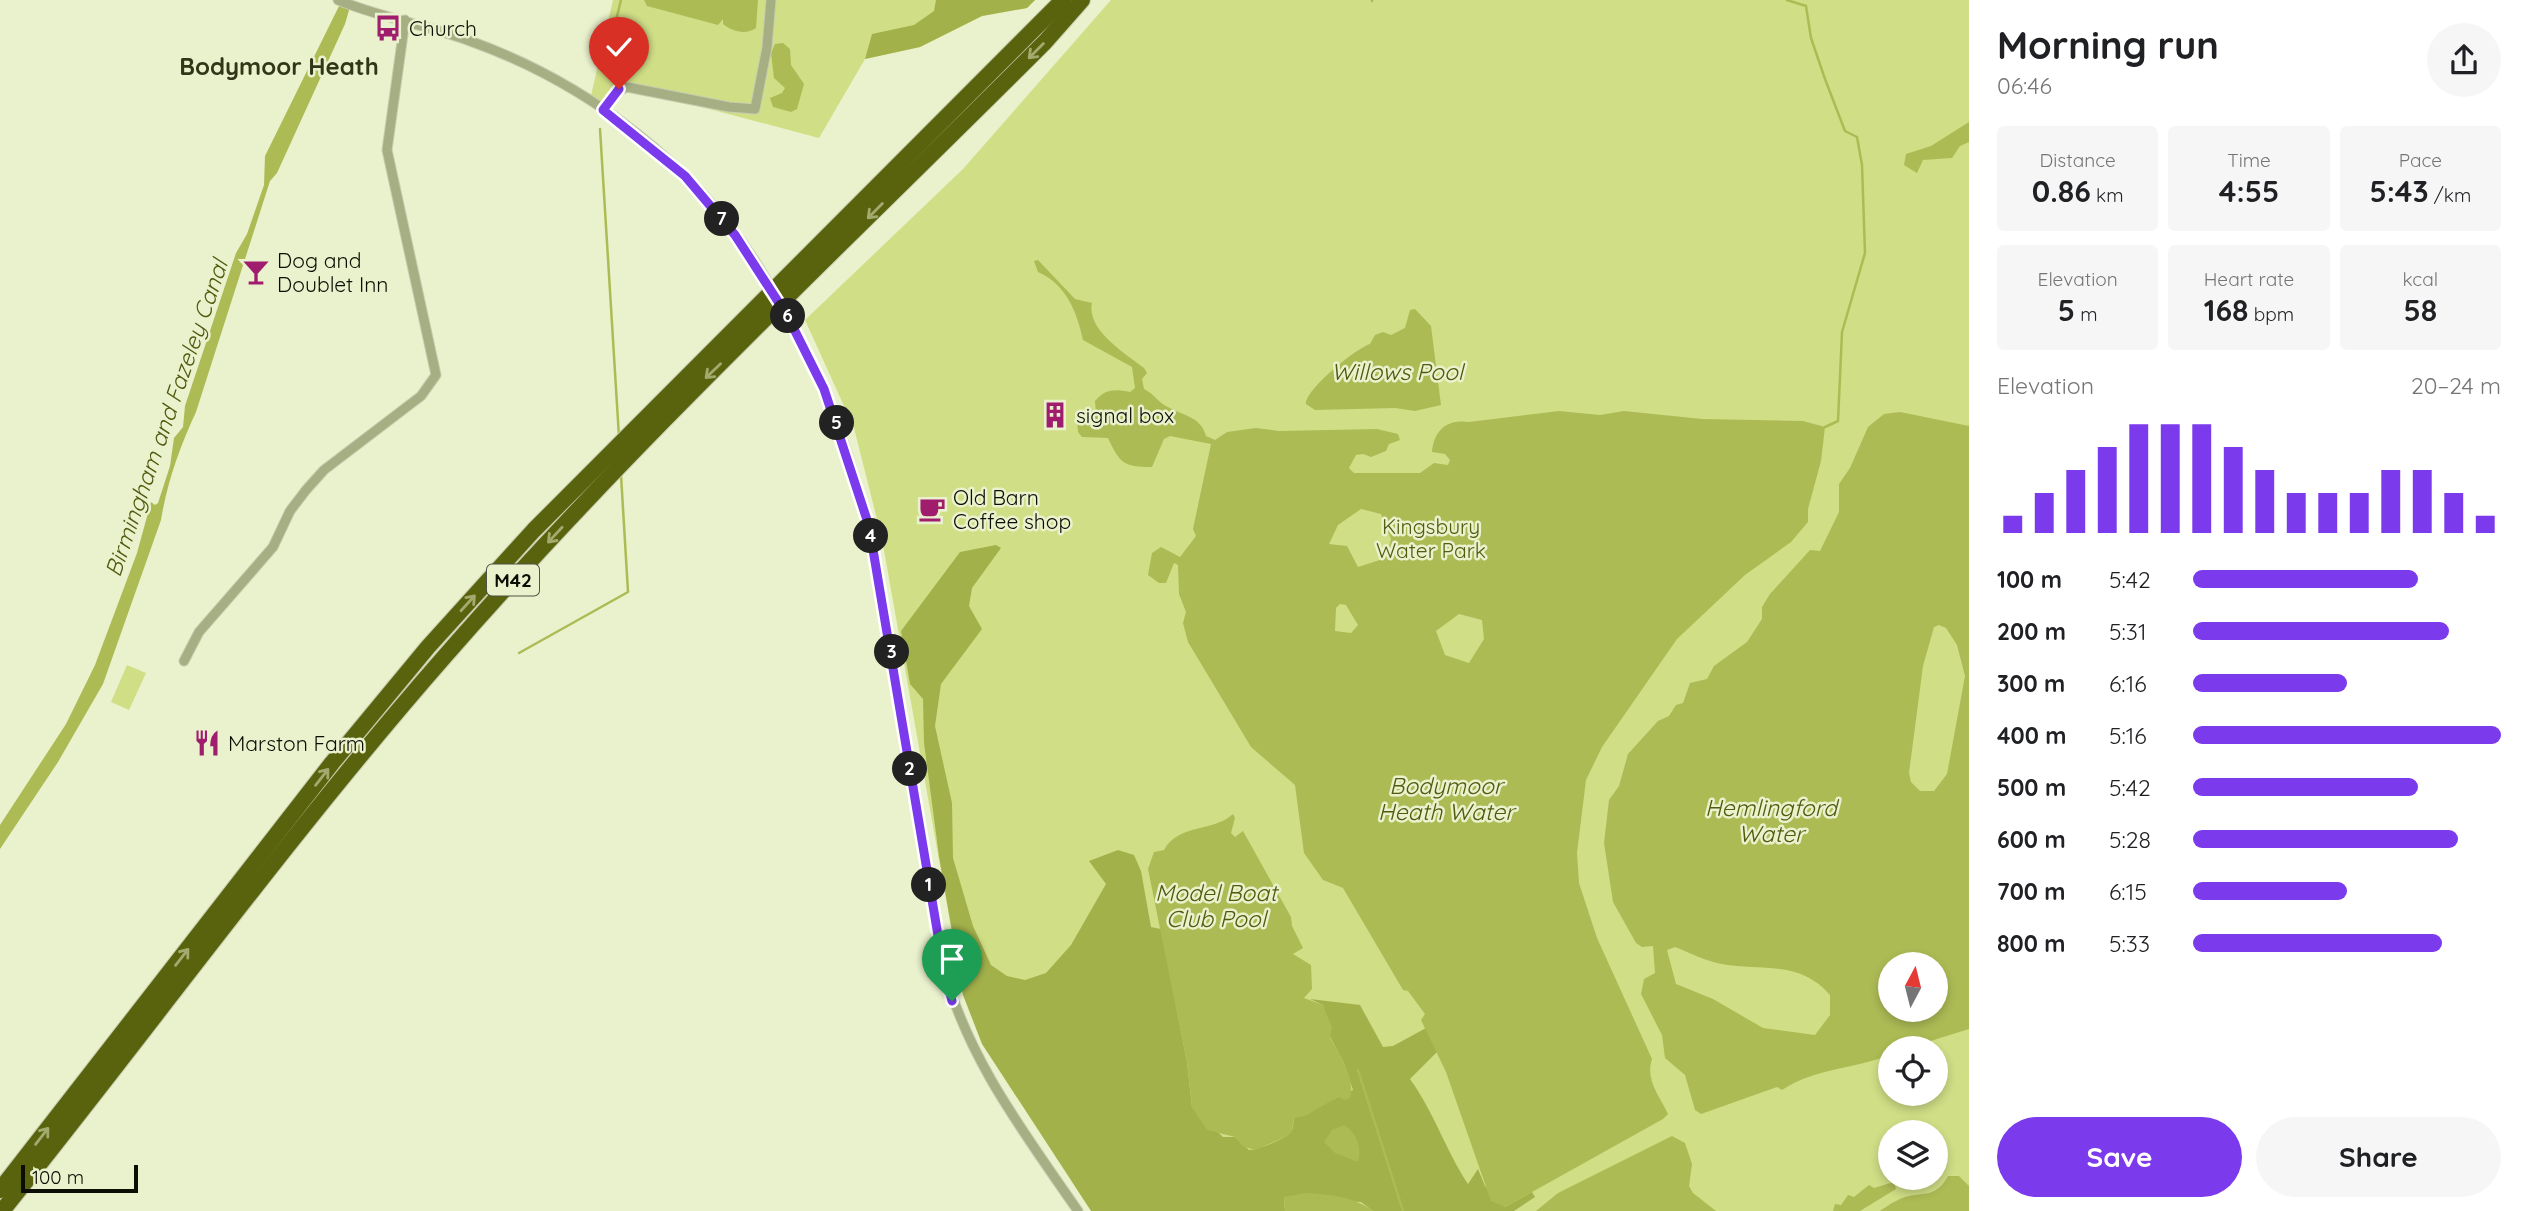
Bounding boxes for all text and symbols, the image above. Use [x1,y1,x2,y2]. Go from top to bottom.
bus stop icon: Church [373,13,403,43]
place label: Church [409,15,477,41]
pin [589,17,649,89]
text: Morning run [1997,21,2219,69]
button: share [2427,23,2501,97]
icon: check [600,28,638,66]
one-way arrow [1028,42,1045,59]
district label: Bodymoor Heath [179,51,379,81]
text: 06:46 [1997,71,2052,100]
text: Distance [2040,148,2116,172]
text: Time [2227,148,2271,172]
text: Pace [2399,148,2442,172]
text: 0.86 [2032,172,2091,210]
text: 4:55 [2219,172,2279,210]
text: 5:43 [2369,172,2429,210]
text: km [2091,183,2123,207]
text: /km [2429,183,2471,207]
pin: 7 [704,202,740,236]
one-way arrow [867,203,884,220]
text: 7 [716,206,727,230]
place label: Dog and Doublet Inn [277,247,389,297]
water label: Birmingham and Fazeley Canal [98,253,235,580]
bar icon: Dog and Doublet Inn [241,257,271,287]
text: Elevation [2038,267,2118,291]
text: Heart rate [2204,267,2294,291]
text: kcal [2403,267,2438,291]
text: 5 [2058,291,2075,329]
text: 168 [2204,291,2249,329]
text: 58 [2403,291,2437,329]
pin: 6 [770,298,806,334]
text: m [2075,302,2098,326]
text: bpm [2249,302,2294,326]
text: 6 [782,303,793,327]
water label: Willows Pool [1331,357,1466,386]
one-way arrow [705,362,722,379]
text: Elevation [1997,371,2094,400]
text: 20–24 m [2411,371,2501,400]
building icon: signal box [1040,400,1070,430]
place label: signal box [1076,402,1174,428]
pin: 5 [820,406,854,440]
text: 5 [831,410,842,434]
place label: Old Barn Coffee shop [953,484,1071,534]
cafe icon: Old Barn Coffee shop [917,494,947,524]
park label: Kingsbury Water Park [1376,513,1486,563]
pin: 4 [854,518,888,554]
text: 4 [865,523,876,547]
one-way arrow [547,526,564,543]
road number: M42 [487,565,539,596]
text: 100 m [1997,565,2062,594]
text: 5:42 [2109,565,2151,594]
one-way arrow [460,594,476,612]
text: 200 m [1997,617,2066,646]
text: 5:31 [2109,617,2146,646]
pin: 3 [874,634,910,670]
text: 3 [886,639,897,663]
text: 300 m [1997,669,2065,698]
text: 6:16 [2109,669,2147,698]
text: 400 m [1997,721,2066,750]
text: 5:16 [2109,721,2147,750]
restaurant icon: Marston Farm [192,728,222,758]
place label: Marston Farm [228,730,365,756]
pin: 2 [892,752,928,786]
text: 2 [904,756,915,780]
one-way arrow [314,768,329,786]
water label: Bodymoor Heath Water [1378,771,1517,826]
text: 500 m [1997,773,2066,802]
text: 5:42 [2109,773,2151,802]
water label: Hemlingford Water [1705,793,1840,848]
text: 600 m [1997,825,2066,854]
text: 5:28 [2109,825,2151,854]
pin: 1 [912,868,946,903]
text: 1 [925,872,932,896]
text: 700 m [1997,877,2066,906]
text: 6:15 [2109,877,2147,906]
water label: Model Boat Club Pool [1155,878,1279,933]
pin [922,929,982,1001]
text: 800 m [1997,929,2066,958]
text: 5:33 [2109,929,2150,958]
icon: arrive [933,940,971,978]
one-way arrow [175,948,190,966]
north arrow [1878,952,1948,1022]
map controls [1878,952,1948,1190]
button: locate [1878,1036,1948,1106]
button: Save [1997,1117,2242,1197]
button: Share [2256,1117,2501,1197]
button: layers [1878,1120,1948,1190]
one-way arrow [35,1127,50,1146]
scale bar [21,1162,138,1194]
text: 100 m [32,1165,84,1189]

